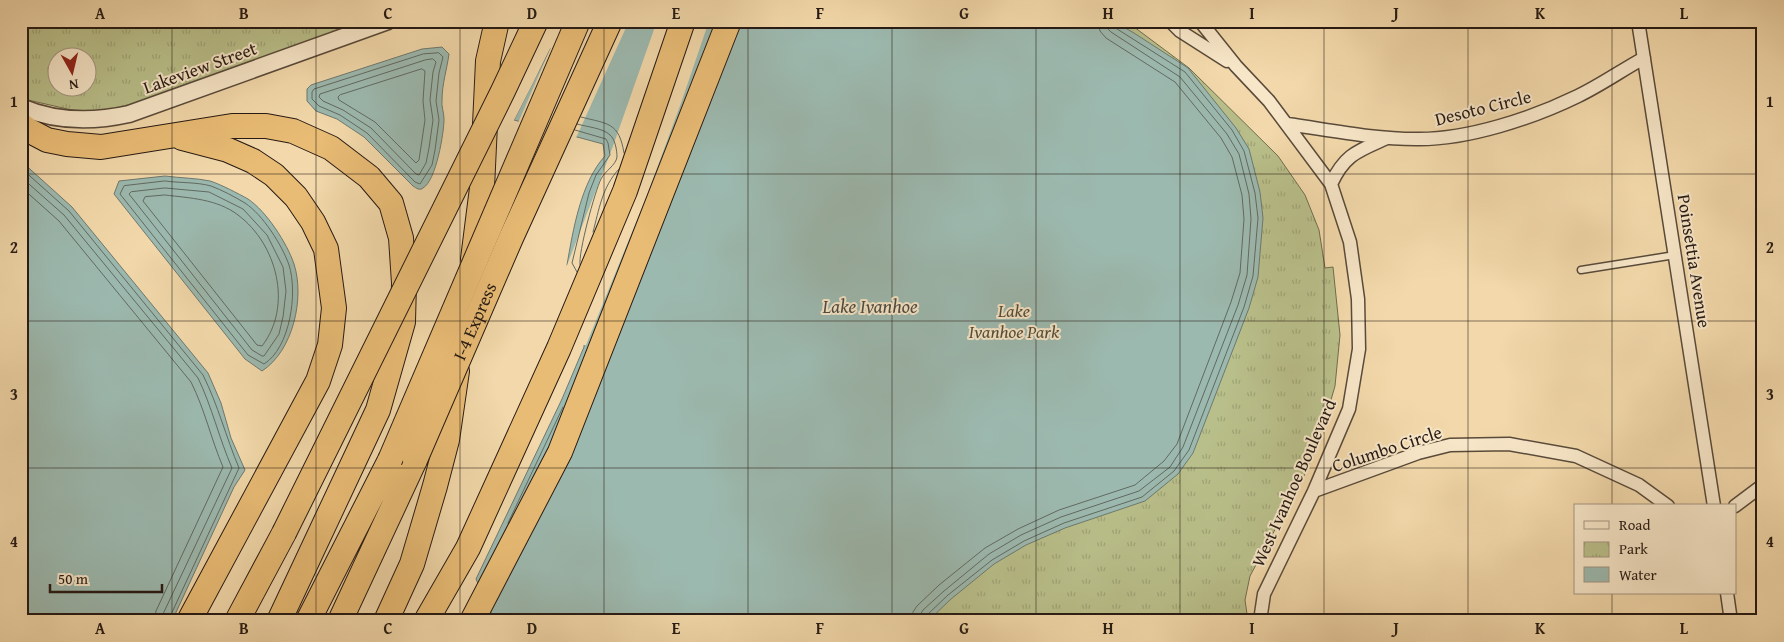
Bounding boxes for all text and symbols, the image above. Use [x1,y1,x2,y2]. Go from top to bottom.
text: A [95,1,106,25]
text: B [239,1,249,25]
text: C [383,1,393,25]
text: D [527,1,537,25]
text: E [672,1,681,25]
text: F [816,1,824,25]
text: G [959,1,969,25]
text: H [1102,1,1114,25]
text: I [1249,1,1255,25]
text: J [1390,1,1399,25]
text: K [1535,1,1546,25]
text: L [1680,1,1689,25]
street label: Lakeview Street [139,34,261,101]
north arrow [48,48,98,98]
text: N [67,74,80,96]
street label: Desoto Circle [1432,83,1534,133]
text: 1 [10,89,18,113]
text: 1 [1766,89,1774,113]
street label: Poinsettia Avenue [1671,192,1718,330]
text: 2 [10,235,18,259]
text: 2 [1766,235,1774,259]
street label: I-4 Express [446,278,503,364]
water label: Lake Ivanhoe [821,292,918,320]
park label: Lake Ivanhoe Park [969,297,1060,345]
text: 3 [10,382,18,406]
text: 3 [1766,382,1774,406]
street label: West Ivanhoe Boulevard [1244,394,1343,571]
street label: Columbo Circle [1328,418,1445,479]
legend [1574,504,1736,594]
text: Road [1619,514,1650,535]
text: 4 [10,529,18,553]
text: 4 [1766,529,1774,553]
text: Park [1619,538,1648,559]
scale bar [50,562,162,594]
text: Water [1619,564,1657,585]
text: 50 m [58,568,89,589]
text: A [95,616,106,640]
text: B [239,616,249,640]
text: C [383,616,393,640]
text: D [527,616,537,640]
text: E [672,616,681,640]
text: F [816,616,824,640]
text: G [959,616,969,640]
text: H [1102,616,1114,640]
text: I [1249,616,1255,640]
text: J [1390,616,1399,640]
text: K [1535,616,1546,640]
text: L [1680,616,1689,640]

